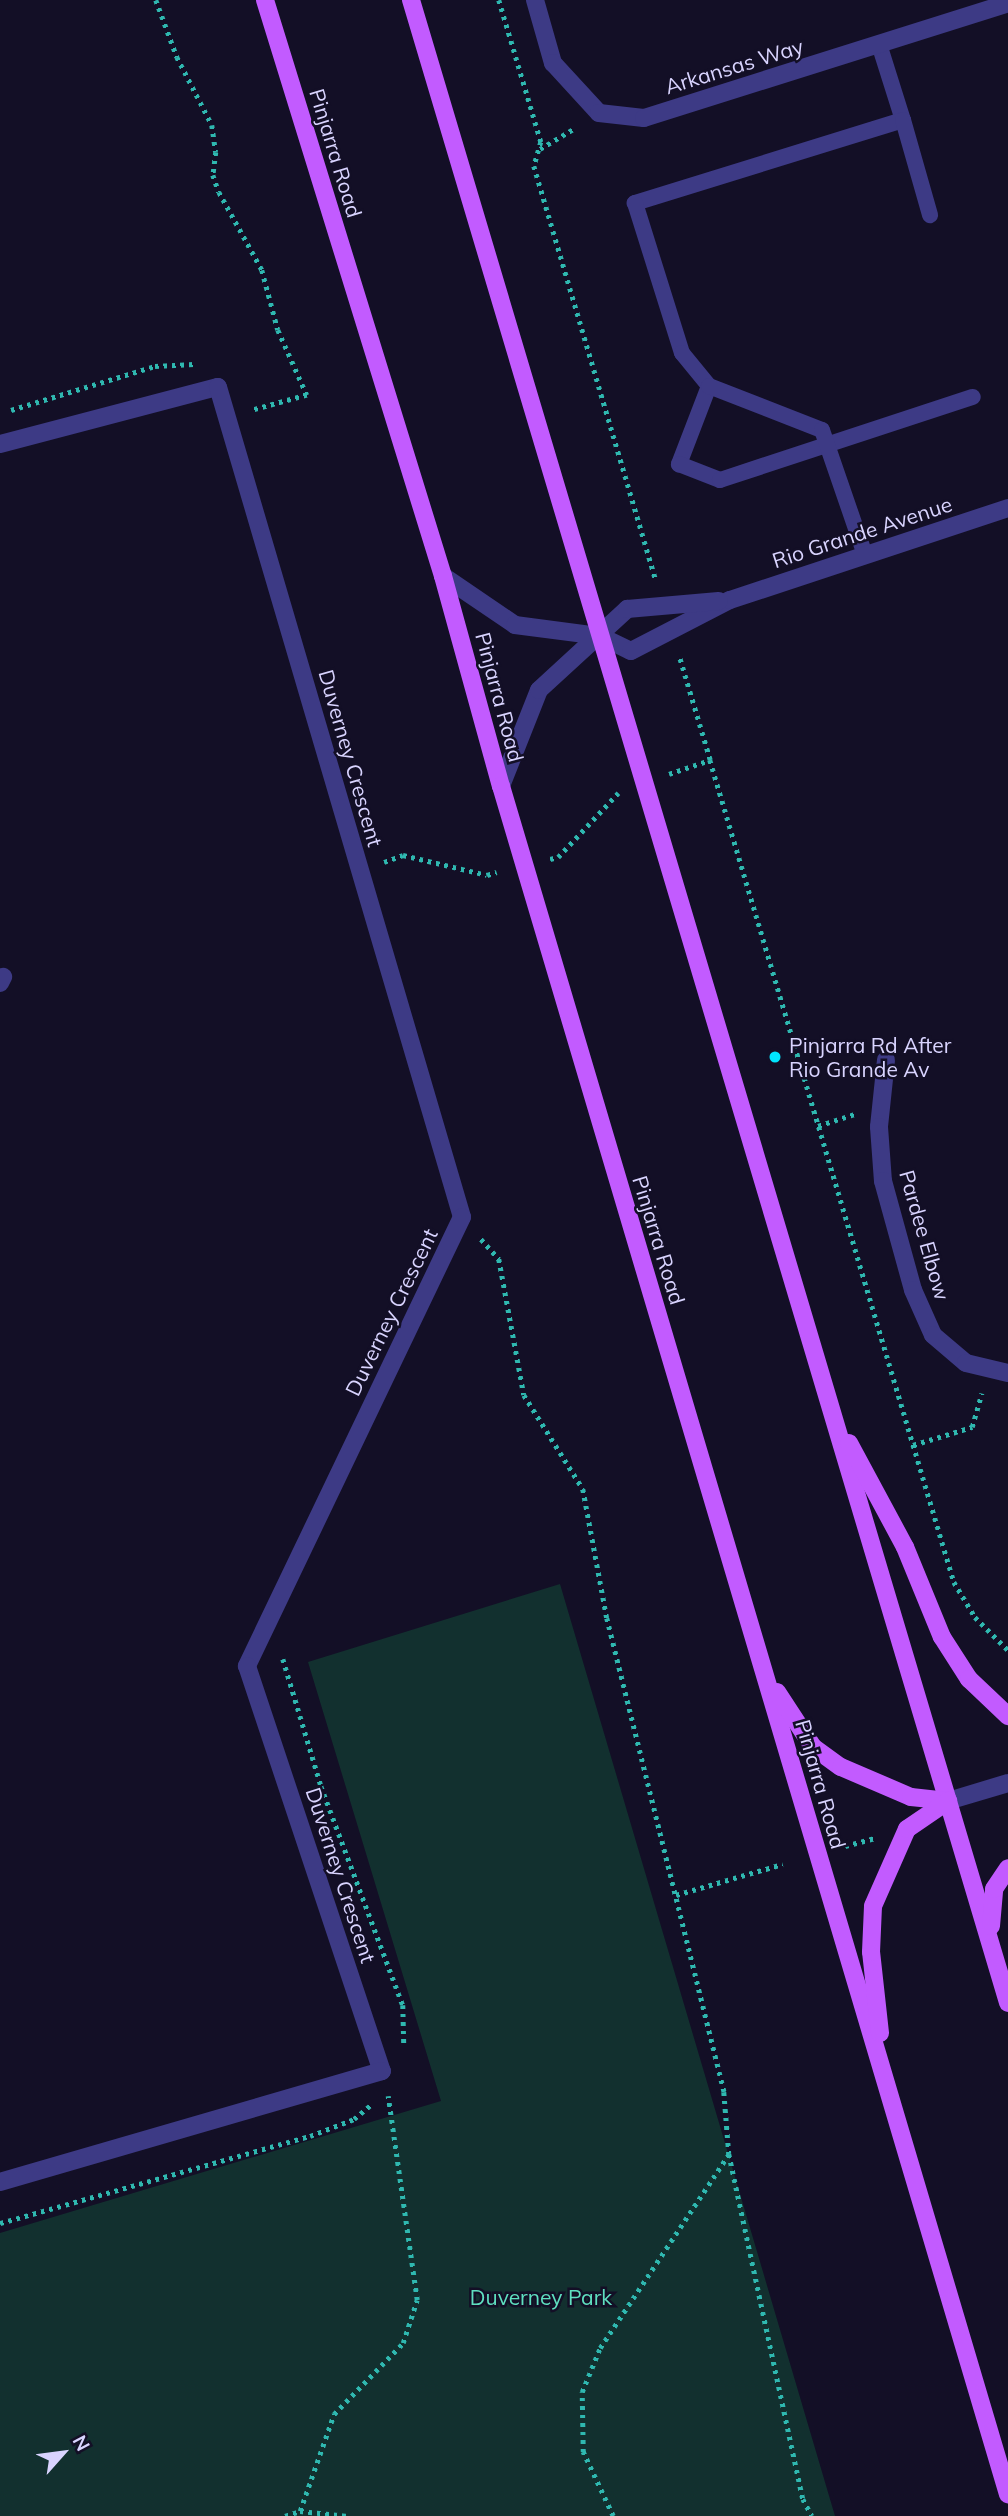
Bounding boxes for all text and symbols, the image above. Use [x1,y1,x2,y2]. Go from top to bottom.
street label: Arkansas Way [662,33,806,99]
street label: Pinjarra Road [304,86,368,220]
street label: Rio Grande Avenue [769,491,955,573]
street label: Pinjarra Road [471,629,529,765]
street label: Duverney Crescent [314,667,388,849]
place label: Pinjarra Rd After Rio Grande Av [789,1032,951,1082]
marker: Pinjarra Rd After Rio Grande Av [767,1049,783,1065]
street label: Pardee Elbow [894,1167,956,1303]
street label: Pinjarra Road [627,1173,691,1307]
street label: Duverney Crescent [340,1224,442,1400]
street label: Pinjarra Road [791,1716,851,1852]
street label: Duverney Crescent [301,1784,381,1966]
park label: Duverney Park [470,2284,612,2310]
north arrow [28,2418,98,2488]
text: N [68,2431,96,2455]

